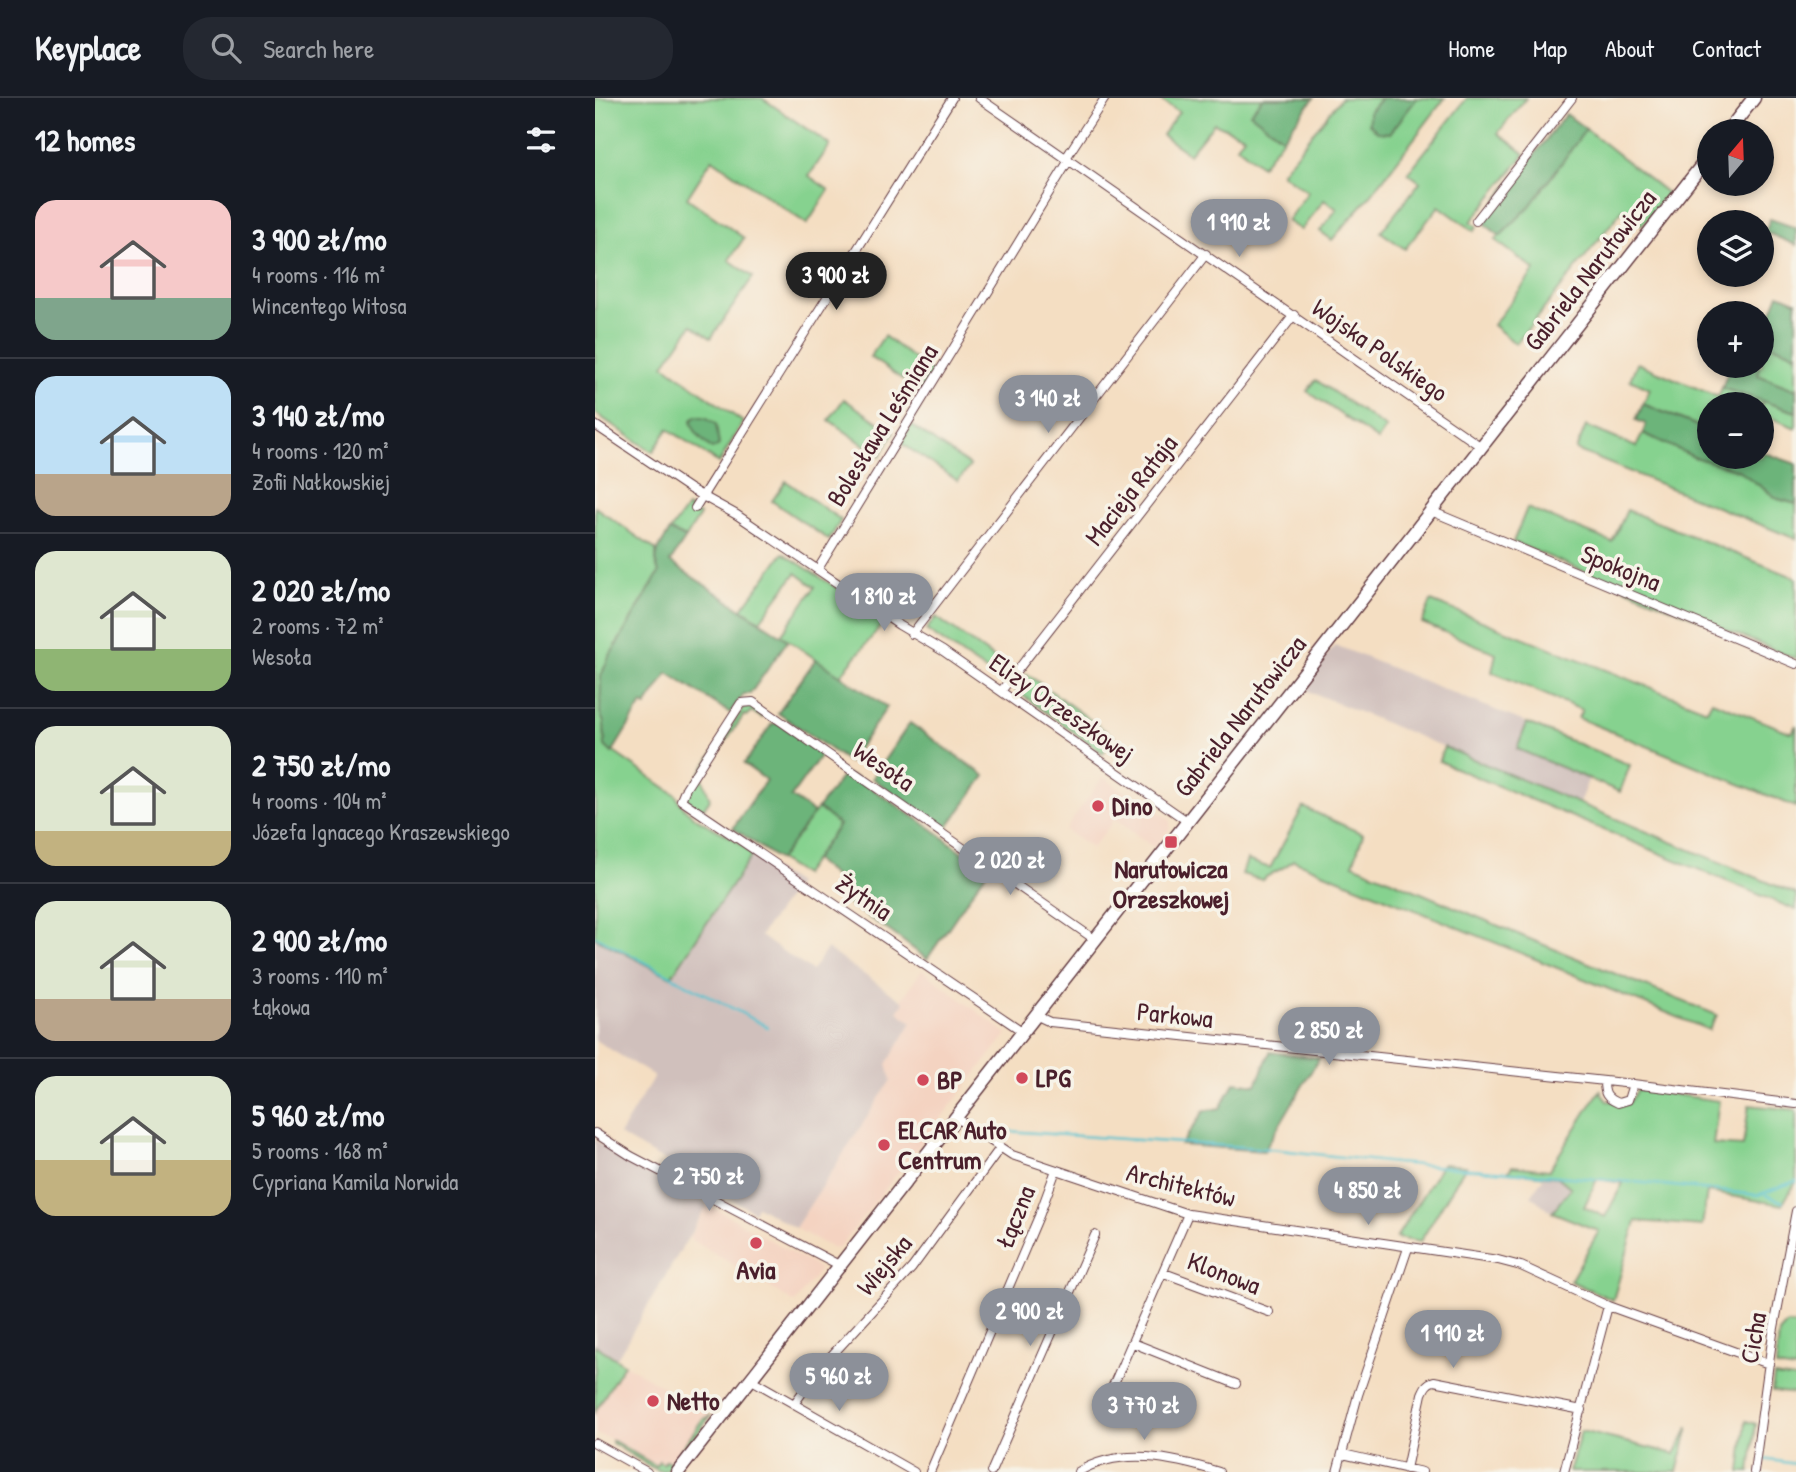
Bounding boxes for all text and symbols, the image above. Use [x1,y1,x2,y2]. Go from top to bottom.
search box [183,17,673,80]
text: Keyplace [35,26,141,70]
icon: search [207,29,245,67]
text: Search here [263,31,374,66]
text: Home [1448,32,1495,64]
text: Map [1533,32,1567,64]
text: About [1605,32,1654,64]
text: Contact [1692,32,1761,64]
north arrow [1697,119,1775,196]
map controls [1697,119,1774,469]
text: 12 homes [35,120,135,160]
icon: filters [522,121,560,159]
street label: Gabriela Narutowicza [1516,182,1664,358]
pin: 1 910 zł [1167,200,1311,259]
text: 1 910 zł [1207,206,1271,237]
button: layers [1697,210,1774,287]
text: 3 900 zł/mo [252,219,387,259]
icon: home [91,228,175,312]
pin: 3 900 zł [764,252,908,312]
text: 4 rooms · 116 m² [252,259,385,290]
text: 3 900 zł [802,259,870,290]
text: Wincentego Witosa [252,290,406,321]
street label: Wojska Polskiego [1305,290,1455,409]
button: + [1697,301,1774,378]
street label: Bolesława Leśmiana [818,337,945,512]
pin: 3 140 zł [976,376,1120,435]
text: 3 140 zł [1015,382,1081,413]
button: − [1697,392,1774,469]
text: 3 140 zł/mo [252,395,384,435]
icon: home [91,404,175,488]
street label: Macieja Rataja [1076,427,1185,552]
text: 4 rooms · 120 m² [252,435,389,466]
text: Zofii Nałkowskiej [252,466,390,497]
street label: Spokojna [1576,536,1666,599]
text: 2 020 zł/mo [252,570,390,610]
pin: 1 810 zł [812,574,956,633]
icon: home [91,579,175,663]
text: 1 810 zł [851,580,917,611]
text: 2 rooms · 72 m² [252,610,384,641]
street label: Gabriela Narutowicza [1166,628,1314,804]
text: Wesoła [252,641,311,672]
street label: Elizy Orzeszkowej [983,645,1142,770]
street label: Wesoła [847,732,922,799]
text: 2 750 zł/mo [252,745,390,785]
icon: home [91,754,175,838]
text: 4 rooms · 104 m² [252,785,386,816]
place label: Dino [1112,788,1153,823]
marker: Dino [1090,798,1106,814]
text: Józefa Ignacego Kraszewskiego [252,816,510,847]
marker: Narutowicza Orzeszkowej [1163,834,1179,850]
pin: 2 020 zł [938,838,1082,897]
text: 2 020 zł [974,844,1046,875]
place label: Narutowicza Orzeszkowej [1113,851,1229,916]
street label: Żytnia [829,865,899,928]
text: 2 900 zł/mo [252,920,387,960]
icon: home [91,929,175,1013]
text: 3 rooms · 110 m² [252,960,388,991]
text: Łąkowa [252,991,310,1022]
street label: Parkowa [1135,993,1215,1036]
pin: 2 850 zł [1257,1007,1401,1067]
text: 2 850 zł [1294,1014,1364,1045]
place label: LPG [1036,1060,1071,1095]
place label: BP [937,1062,963,1097]
marker: LPG [1014,1070,1030,1086]
marker: BP [915,1072,931,1088]
text: 5 960 zł/mo [252,1095,384,1135]
icon: home [91,1104,175,1188]
place label: ELCAR Auto Centrum [898,1112,1007,1177]
text: 5 rooms · 168 m² [252,1135,388,1166]
marker: ELCAR Auto Centrum [876,1137,892,1153]
pin: 2 750 zł [637,1154,781,1213]
street label: Architektów [1123,1154,1239,1215]
text: 2 750 zł [673,1160,745,1191]
text: Cypriana Kamila Norwida [252,1166,458,1197]
pin: 4 850 zł [1296,1168,1440,1227]
text: 4 850 zł [1334,1174,1402,1205]
street label: Łączna [986,1180,1043,1254]
street label: Wiejska [848,1227,919,1302]
marker: Avia [748,1235,764,1251]
street label: Klonowa [1183,1243,1266,1302]
place label: Avia [736,1252,776,1287]
pin: 2 900 zł [958,1288,1102,1348]
text: 2 900 zł [996,1295,1064,1326]
pin: 1 910 zł [1381,1310,1525,1370]
street label: Cicha [1731,1310,1774,1366]
text: 1 910 zł [1421,1317,1485,1348]
pin: 5 960 zł [767,1354,911,1413]
text: 5 960 zł [806,1360,872,1391]
pin: 3 770 zł [1072,1382,1216,1442]
place label: Netto [667,1383,720,1418]
text: 3 770 zł [1108,1389,1180,1420]
marker: Netto [645,1393,661,1409]

